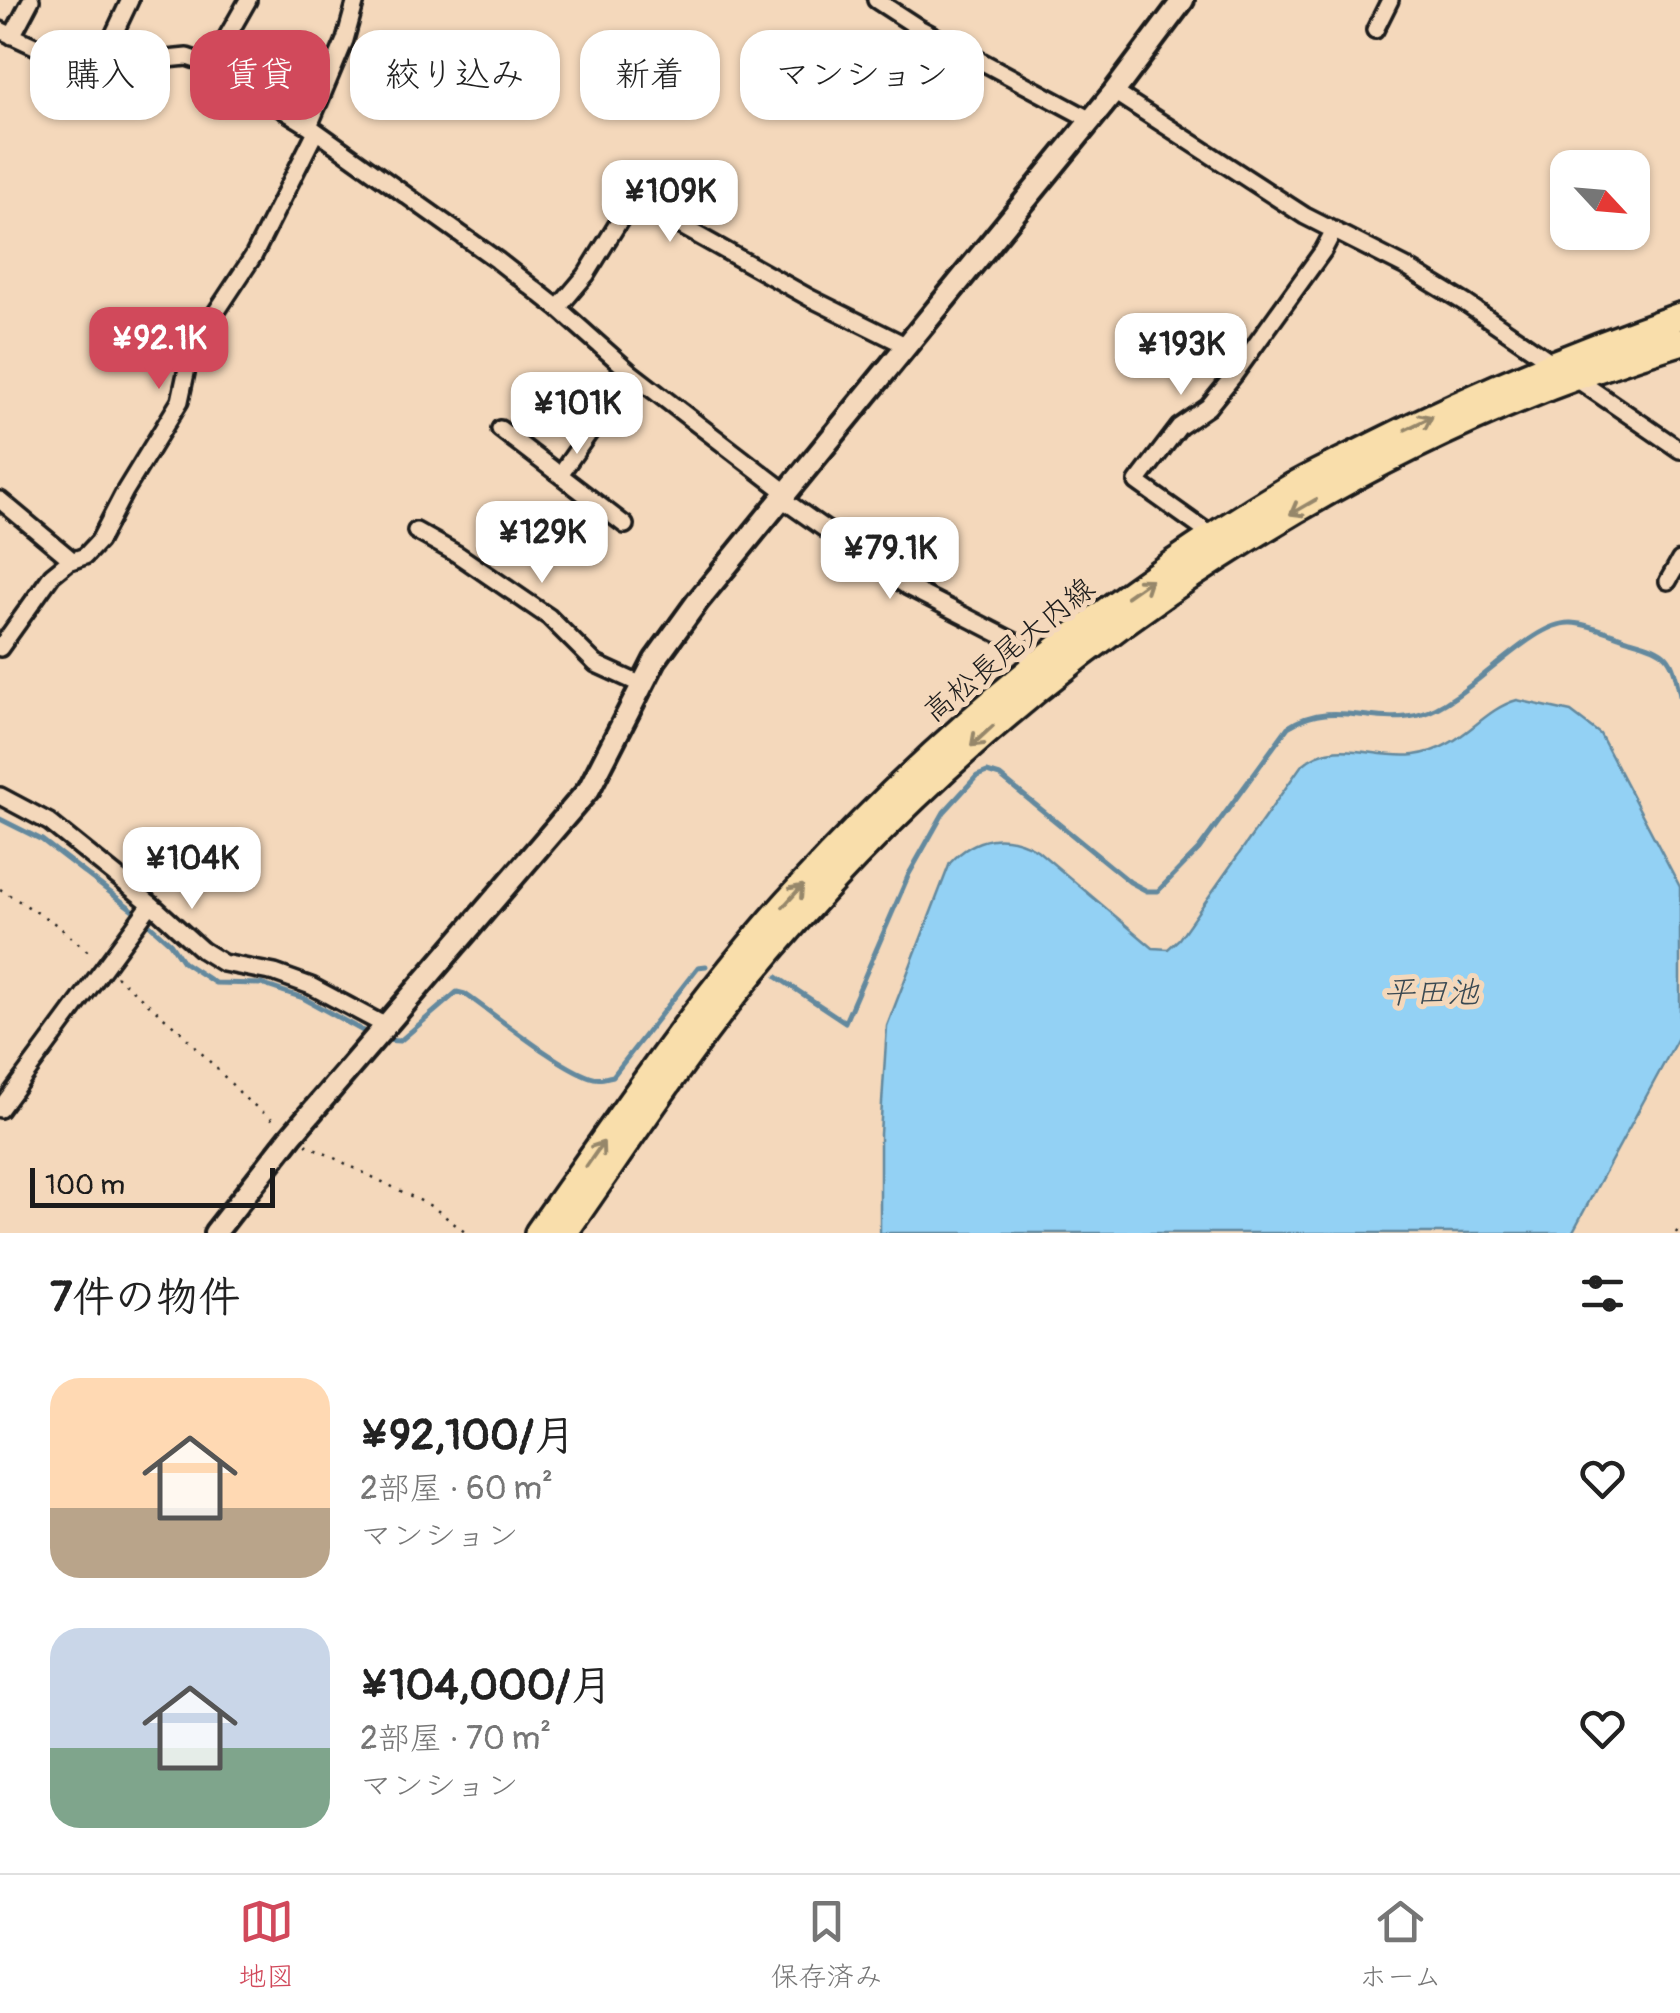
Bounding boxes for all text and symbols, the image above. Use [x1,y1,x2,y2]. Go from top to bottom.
chip: 購入 [30,30,170,120]
chip: 賃貸 [190,30,330,120]
chip: 絞り込み [350,30,560,120]
chip: 新着 [580,30,720,120]
chip: マンション [740,30,984,120]
north arrow [1550,150,1650,250]
map controls [1550,150,1650,250]
pin: ¥109K [600,160,740,245]
text: ¥109K [624,172,716,212]
pin: ¥92.1K [78,307,240,392]
pin: ¥193K [1111,313,1251,398]
text: ¥92.1K [111,319,207,359]
text: ¥193K [1137,325,1225,365]
pin: ¥101K [507,372,647,457]
text: ¥101K [533,384,621,424]
one-way arrow [1403,413,1433,432]
one-way arrow [1289,498,1318,518]
pin: ¥129K [472,501,612,586]
text: ¥129K [498,513,586,553]
pin: ¥79.1K [809,517,971,602]
text: ¥79.1K [843,529,937,569]
street label: 高松長尾大内線 [916,570,1102,730]
one-way arrow [1125,578,1152,599]
one-way arrow [970,724,994,748]
pin: ¥104K [122,827,262,912]
text: ¥104K [145,839,239,879]
one-way arrow [781,884,804,909]
water label: 平田池 [1383,973,1480,1013]
one-way arrow [584,1140,605,1168]
scale bar [30,1163,275,1208]
text: 100 m [45,1168,125,1203]
icon: filters [1575,1266,1630,1321]
text: 7件の物件 [50,1272,240,1324]
text: ¥92,100/月 [360,1410,576,1462]
icon: home [130,1418,250,1538]
icon: heart [1575,1451,1630,1506]
text: 2部屋 · 60 m² [360,1469,553,1509]
text: マンション [360,1516,519,1556]
text: ¥104,000/月 [360,1660,612,1712]
icon: home [130,1668,250,1788]
icon: heart [1575,1701,1630,1756]
text: 2部屋 · 70 m² [360,1719,551,1759]
text: マンション [360,1766,519,1806]
tab: 地図 [238,1894,294,1995]
tab: 保存済み [771,1894,883,1995]
tab: ホーム [1359,1894,1442,1995]

